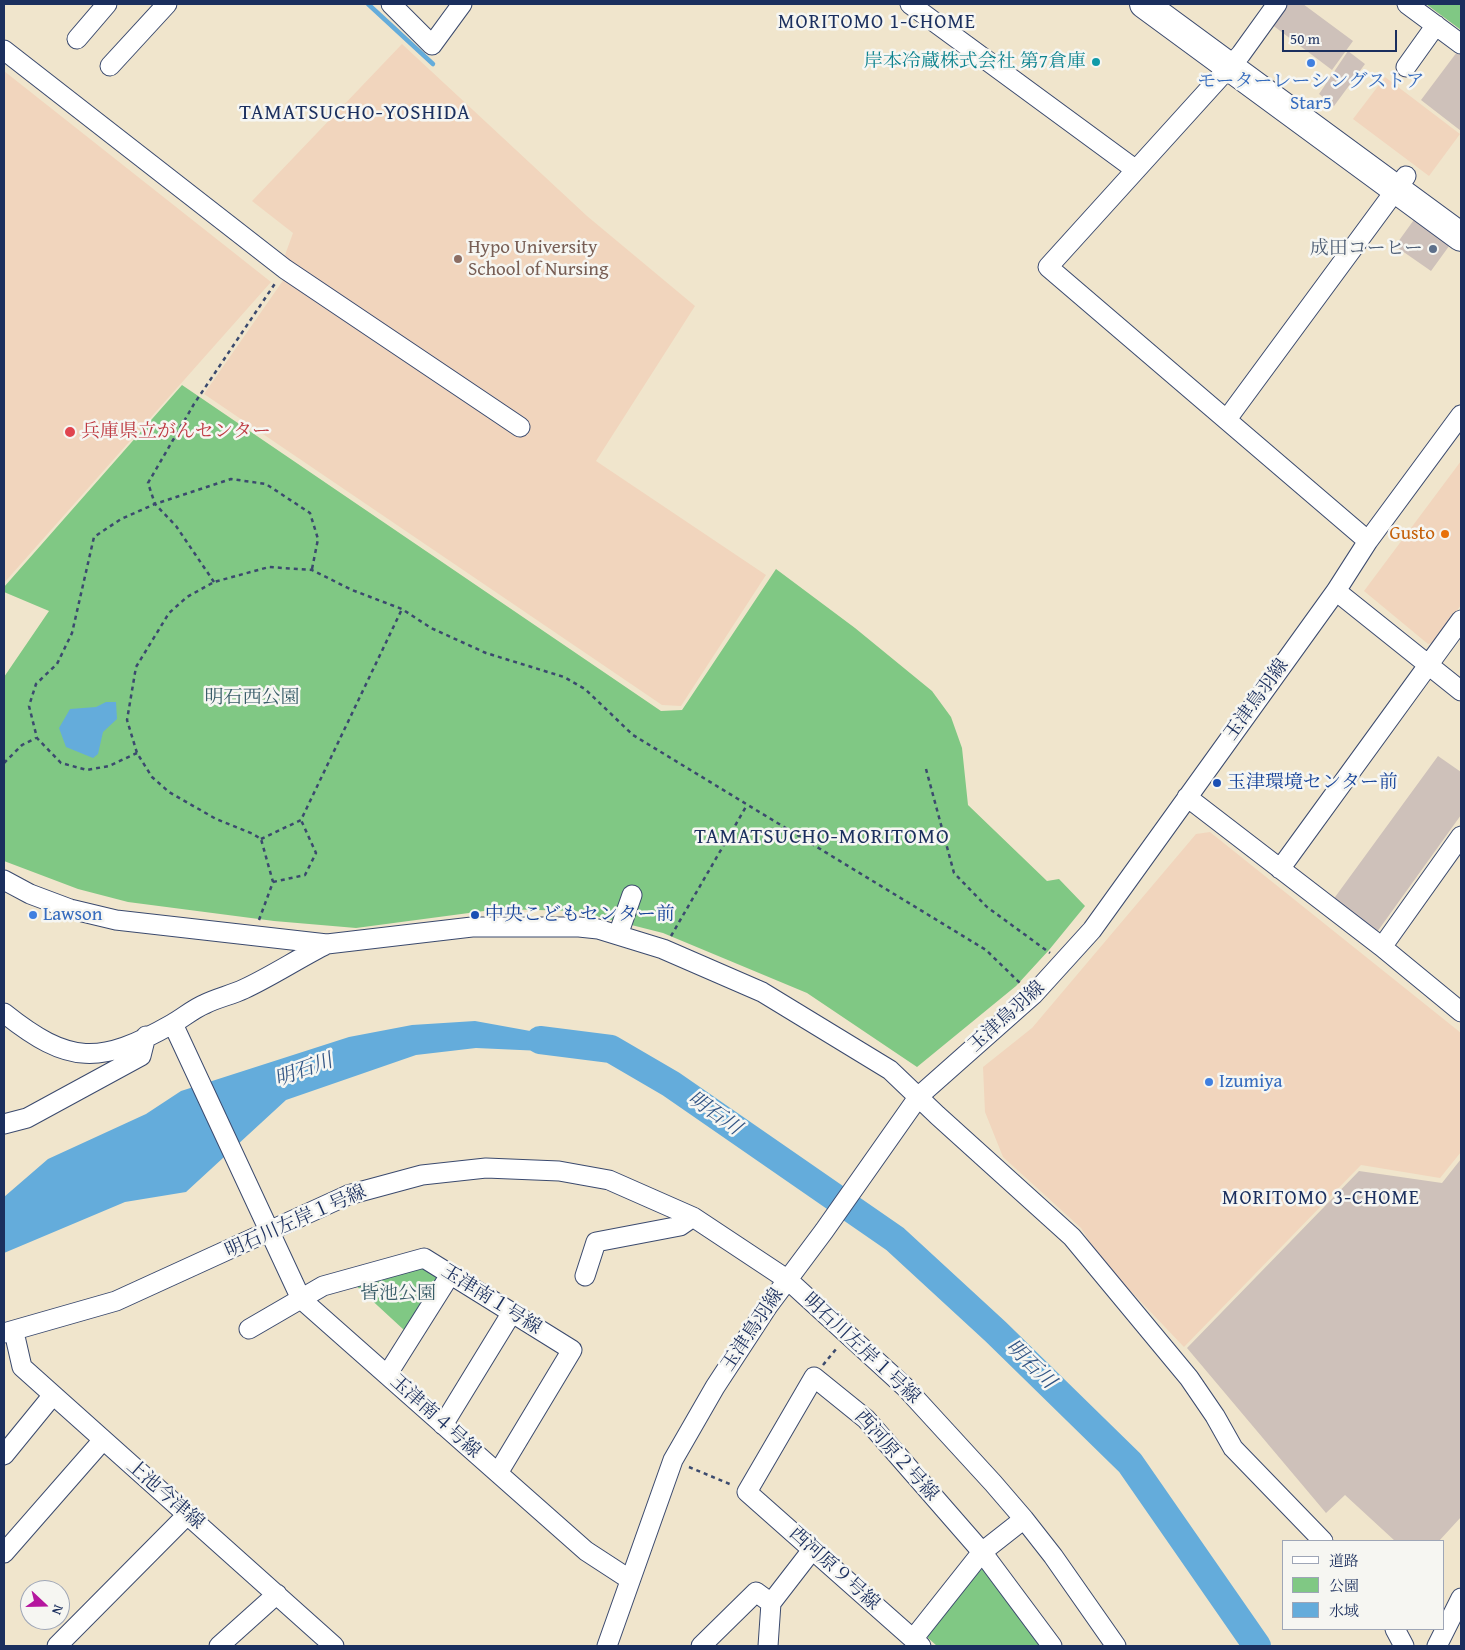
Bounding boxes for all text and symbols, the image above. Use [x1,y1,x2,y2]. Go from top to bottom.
district label: MORITOMO 1-CHOME [776,11,978,35]
scale bar [1285,20,1400,52]
text: 50 m [1290,28,1320,49]
place label: 岸本冷蔵株式会社 第7倉庫 [864,51,1086,73]
marker: 岸本冷蔵株式会社 第7倉庫 [1090,56,1102,68]
marker: モーターレーシングストア Star5 [1305,57,1317,69]
place label: モーターレーシングストア Star5 [1197,71,1425,115]
district label: TAMATSUCHO-YOSHIDA [237,101,473,127]
place label: Hypo University School of Nursing [468,237,608,281]
place label: 成田コーヒー [1310,238,1423,260]
marker: 成田コーヒー [1427,243,1439,255]
marker: Hypo University School of Nursing [452,253,464,265]
place label: 兵庫県立がんセンター [81,421,271,443]
marker: 兵庫県立がんセンター [63,425,77,439]
place label: Gusto [1390,523,1435,545]
marker: Gusto [1439,528,1451,540]
street label: 玉津鳥羽線 [1220,655,1294,745]
park label: 明石西公園 [205,687,299,709]
place label: 玉津環境センター前 [1227,772,1398,794]
marker: 玉津環境センター前 [1211,777,1223,789]
district label: TAMATSUCHO-MORITOMO [692,825,952,851]
place label: Lawson [43,904,102,926]
place label: 中央こどもセンター前 [485,904,675,926]
marker: Lawson [27,909,39,921]
marker: 中央こどもセンター前 [469,909,481,921]
street label: 玉津鳥羽線 [964,977,1050,1057]
water label: 明石川 [272,1049,336,1093]
place label: Izumiya [1219,1071,1282,1093]
marker: Izumiya [1203,1076,1215,1088]
water label: 明石川 [683,1087,745,1141]
street label: 明石川左岸１号線 [222,1181,370,1263]
district label: MORITOMO 3-CHOME [1220,1187,1422,1211]
street label: 玉津南１号線 [437,1260,545,1340]
park label: 皆池公園 [360,1283,436,1305]
street label: 玉津鳥羽線 [717,1284,789,1376]
street label: 明石川左岸１号線 [798,1289,924,1409]
water label: 明石川 [1000,1336,1060,1394]
street label: 玉津南４号線 [385,1370,485,1464]
street label: 西河原２号線 [849,1406,943,1506]
street label: 上池今津線 [122,1455,208,1535]
street label: 西河原９号線 [784,1522,884,1616]
legend [1282,1540,1445,1630]
text: 道路 [1329,1550,1359,1571]
text: 公園 [1329,1575,1359,1596]
north arrow [20,1580,70,1630]
text: 水域 [1329,1600,1359,1621]
text: N [47,1602,69,1618]

